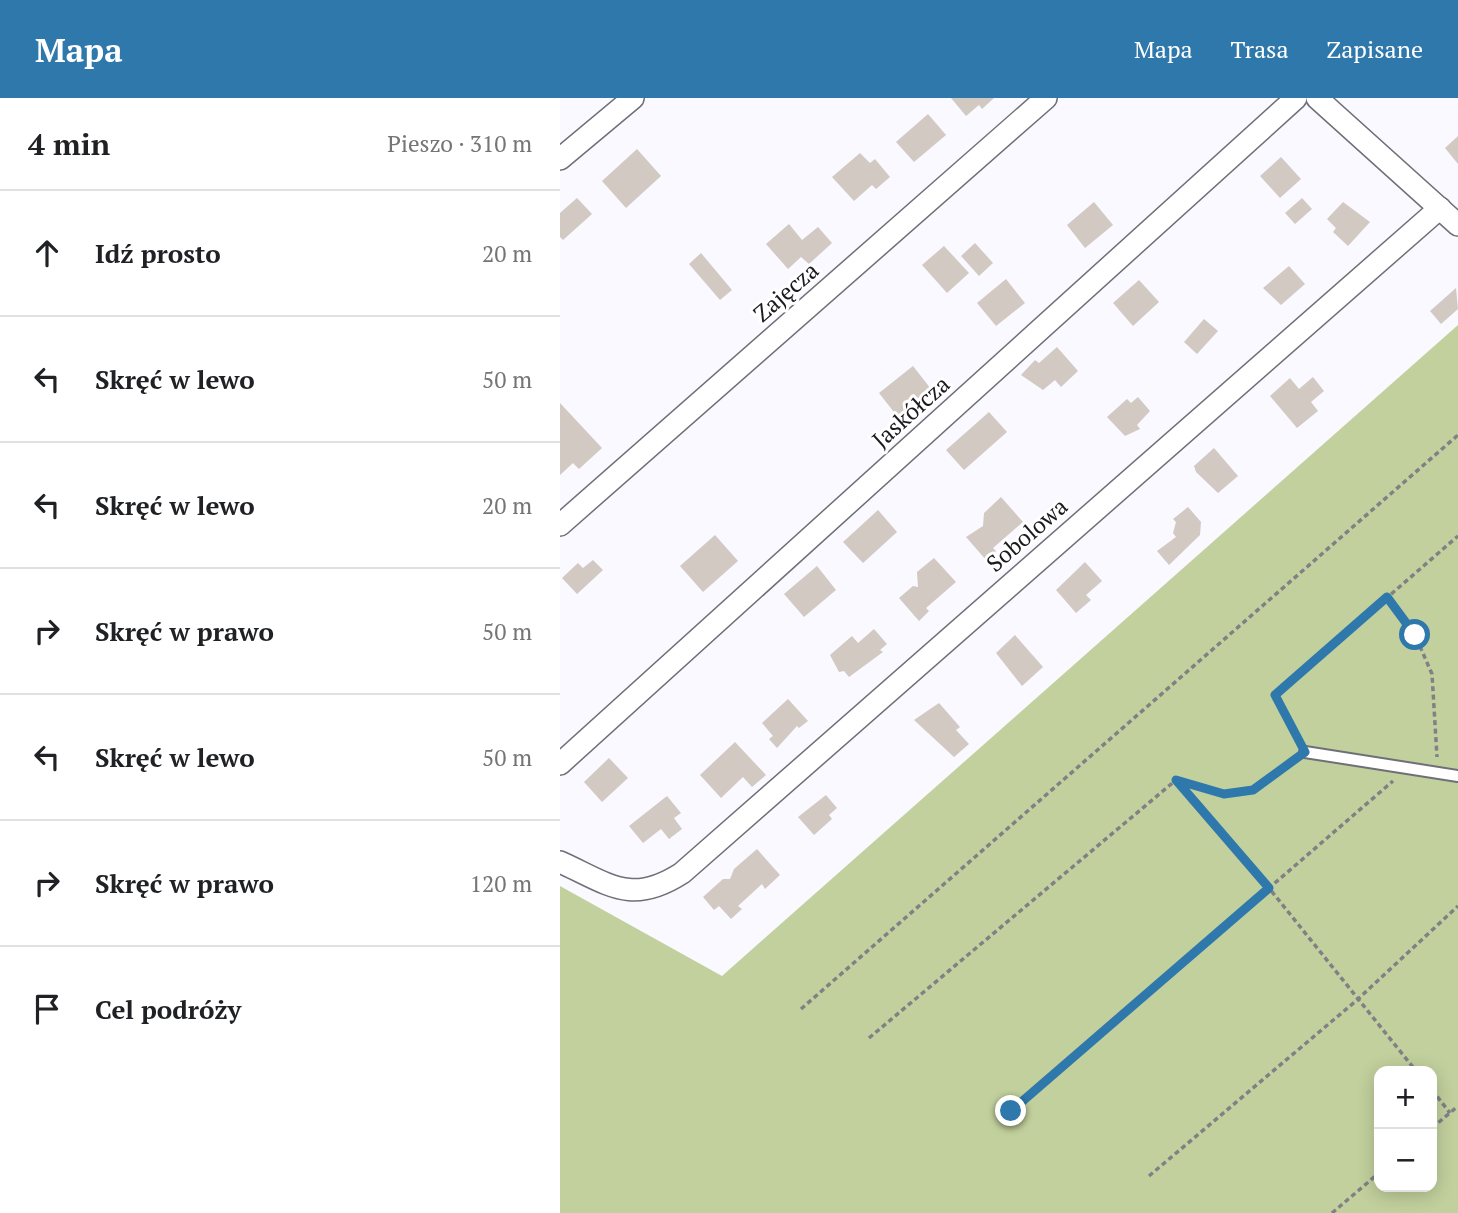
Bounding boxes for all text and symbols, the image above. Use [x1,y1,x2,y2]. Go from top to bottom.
text: Mapa [35,28,123,71]
text: Mapa [1134,33,1193,65]
text: Trasa [1231,33,1289,65]
text: Zapisane [1327,33,1423,65]
text: 4 min [28,124,110,164]
text: Pieszo · 310 m [387,128,532,159]
icon: ahead [28,234,66,272]
text: Idź prosto [95,236,221,270]
text: 20 m [482,238,532,269]
street label: Zajęcza [746,254,825,329]
icon: left [28,360,66,398]
text: Skręć w lewo [95,362,255,396]
text: 50 m [482,364,532,395]
street label: Jaskółcza [865,368,956,455]
icon: left [28,486,66,524]
text: Skręć w lewo [95,488,255,522]
text: 20 m [482,490,532,521]
street label: Sobolowa [980,491,1074,578]
icon: right [28,612,66,650]
text: Skręć w prawo [95,614,274,648]
text: 50 m [482,616,532,647]
route start [1399,619,1430,650]
icon: left [28,738,66,776]
text: Skręć w lewo [95,740,255,774]
text: 50 m [482,742,532,773]
icon: right [28,864,66,902]
text: Skręć w prawo [95,866,274,900]
text: 120 m [470,868,532,899]
icon: arrive [28,990,66,1028]
text: Cel podróży [95,992,241,1026]
map controls [1374,1066,1437,1192]
button: + [1374,1066,1437,1129]
route end [995,1095,1026,1126]
button: − [1374,1129,1437,1192]

